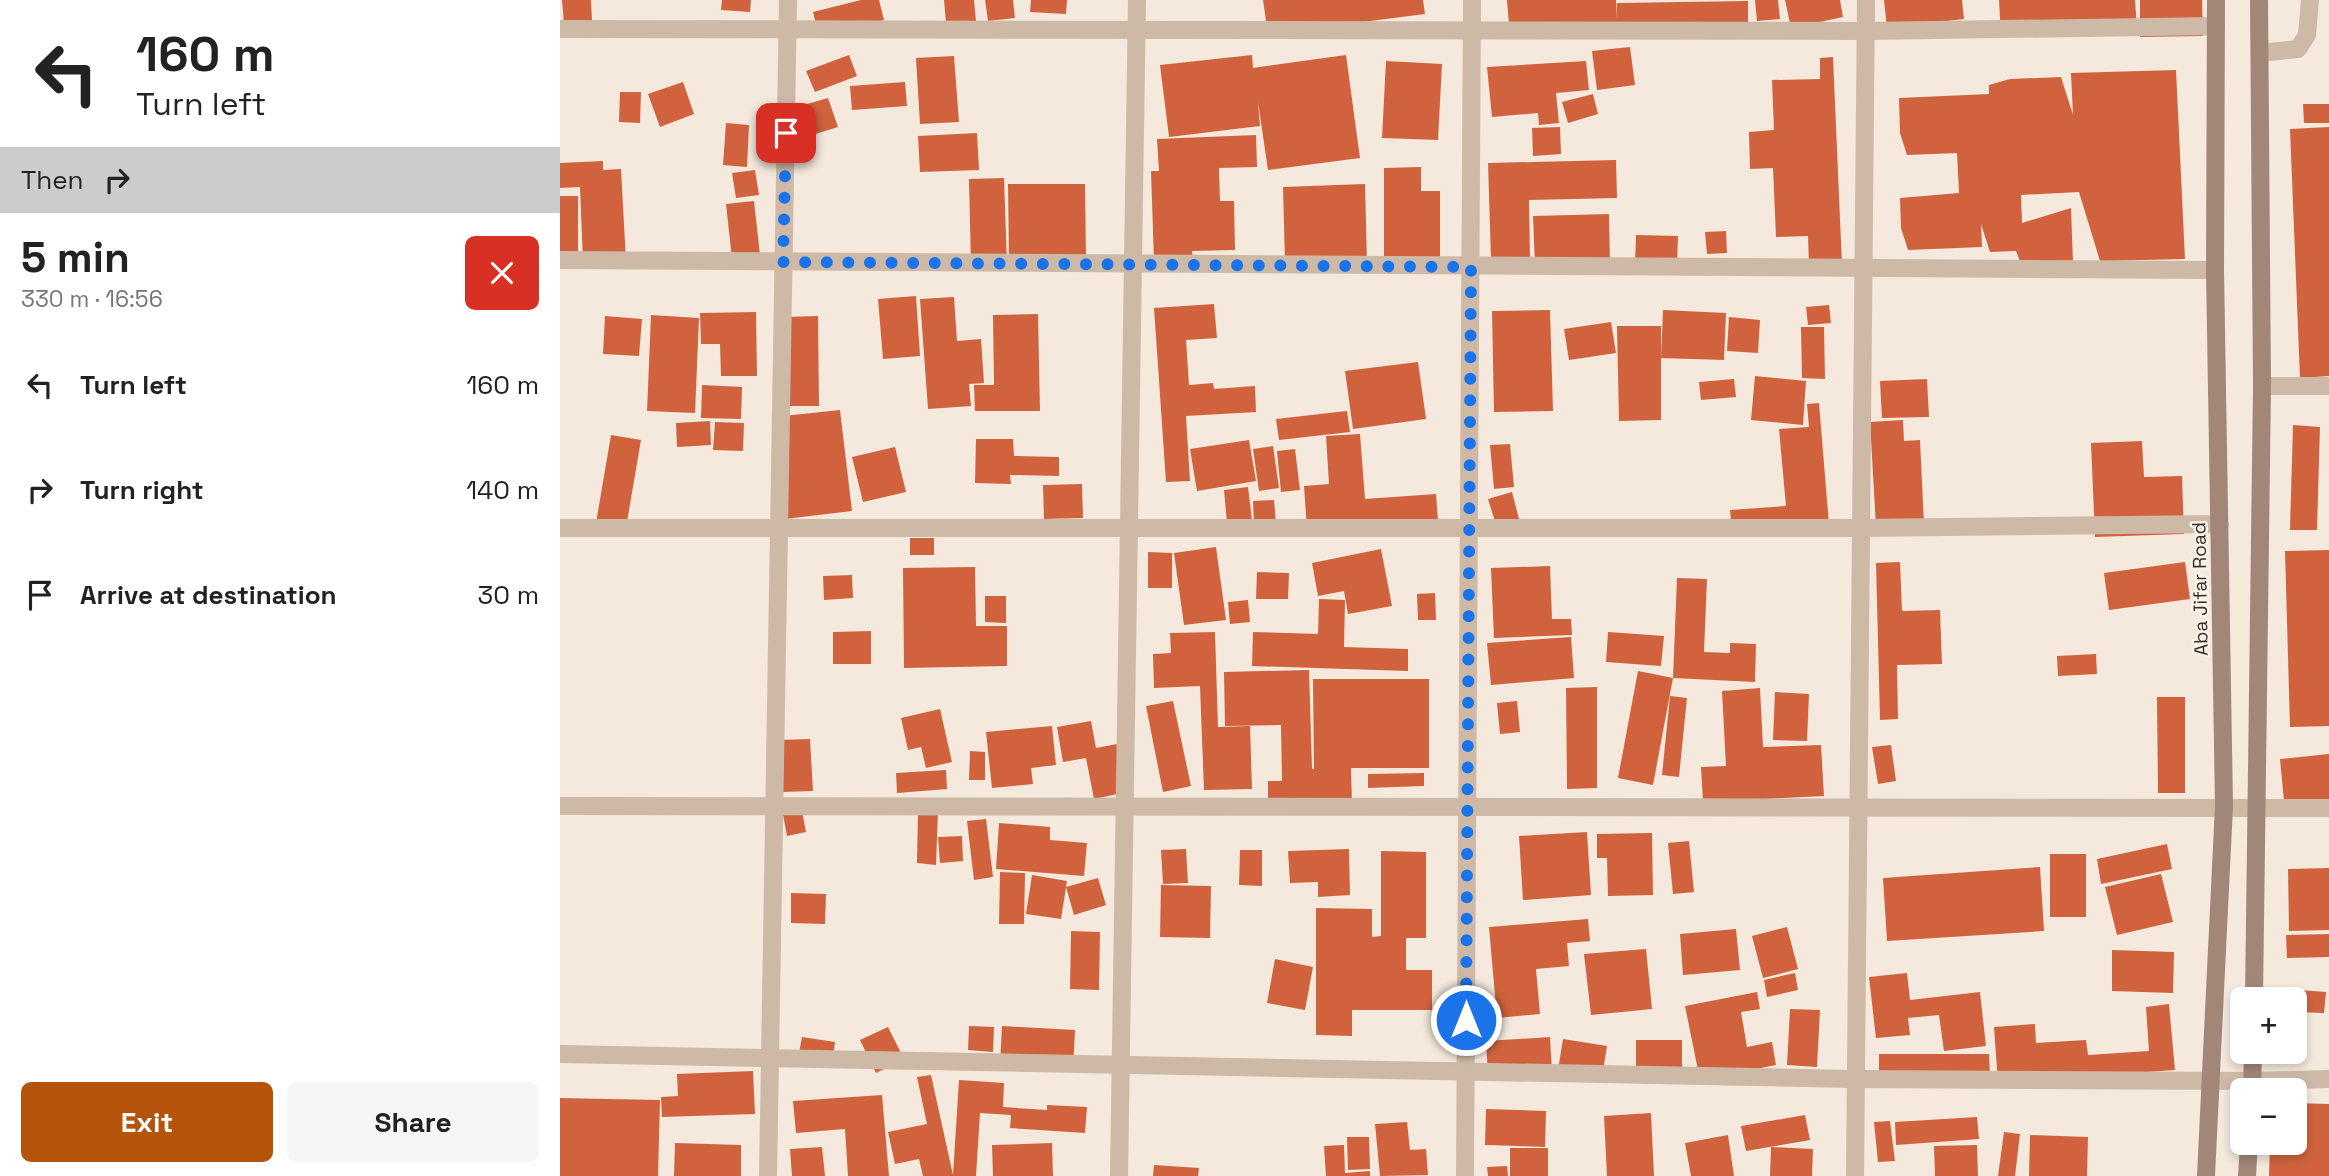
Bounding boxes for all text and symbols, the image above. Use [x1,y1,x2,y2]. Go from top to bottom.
text: 160 m [136,23,274,85]
icon: left [21,28,112,119]
text: Turn left [136,84,266,124]
pin [756,103,816,163]
icon: arrive [767,114,805,152]
icon: right [98,161,136,199]
text: Then [21,163,84,197]
text: 5 min [21,231,130,284]
button: close [465,236,539,310]
text: 330 m · 16:56 [21,284,163,314]
icon: left [21,366,59,404]
text: Turn left [80,368,187,402]
text: 160 m [467,368,539,402]
icon: right [21,471,59,509]
text: Turn right [80,473,204,507]
text: 140 m [466,473,539,507]
street label: Aba Jifar Road [2186,522,2214,656]
icon: arrive [21,576,59,614]
text: Arrive at destination [80,578,337,612]
text: 30 m [478,578,539,612]
position arrow [1429,983,1503,1057]
map controls [2230,987,2307,1155]
button: + [2230,987,2307,1064]
button: − [2230,1078,2307,1155]
button: Exit [21,1082,273,1162]
button: Share [287,1082,539,1162]

